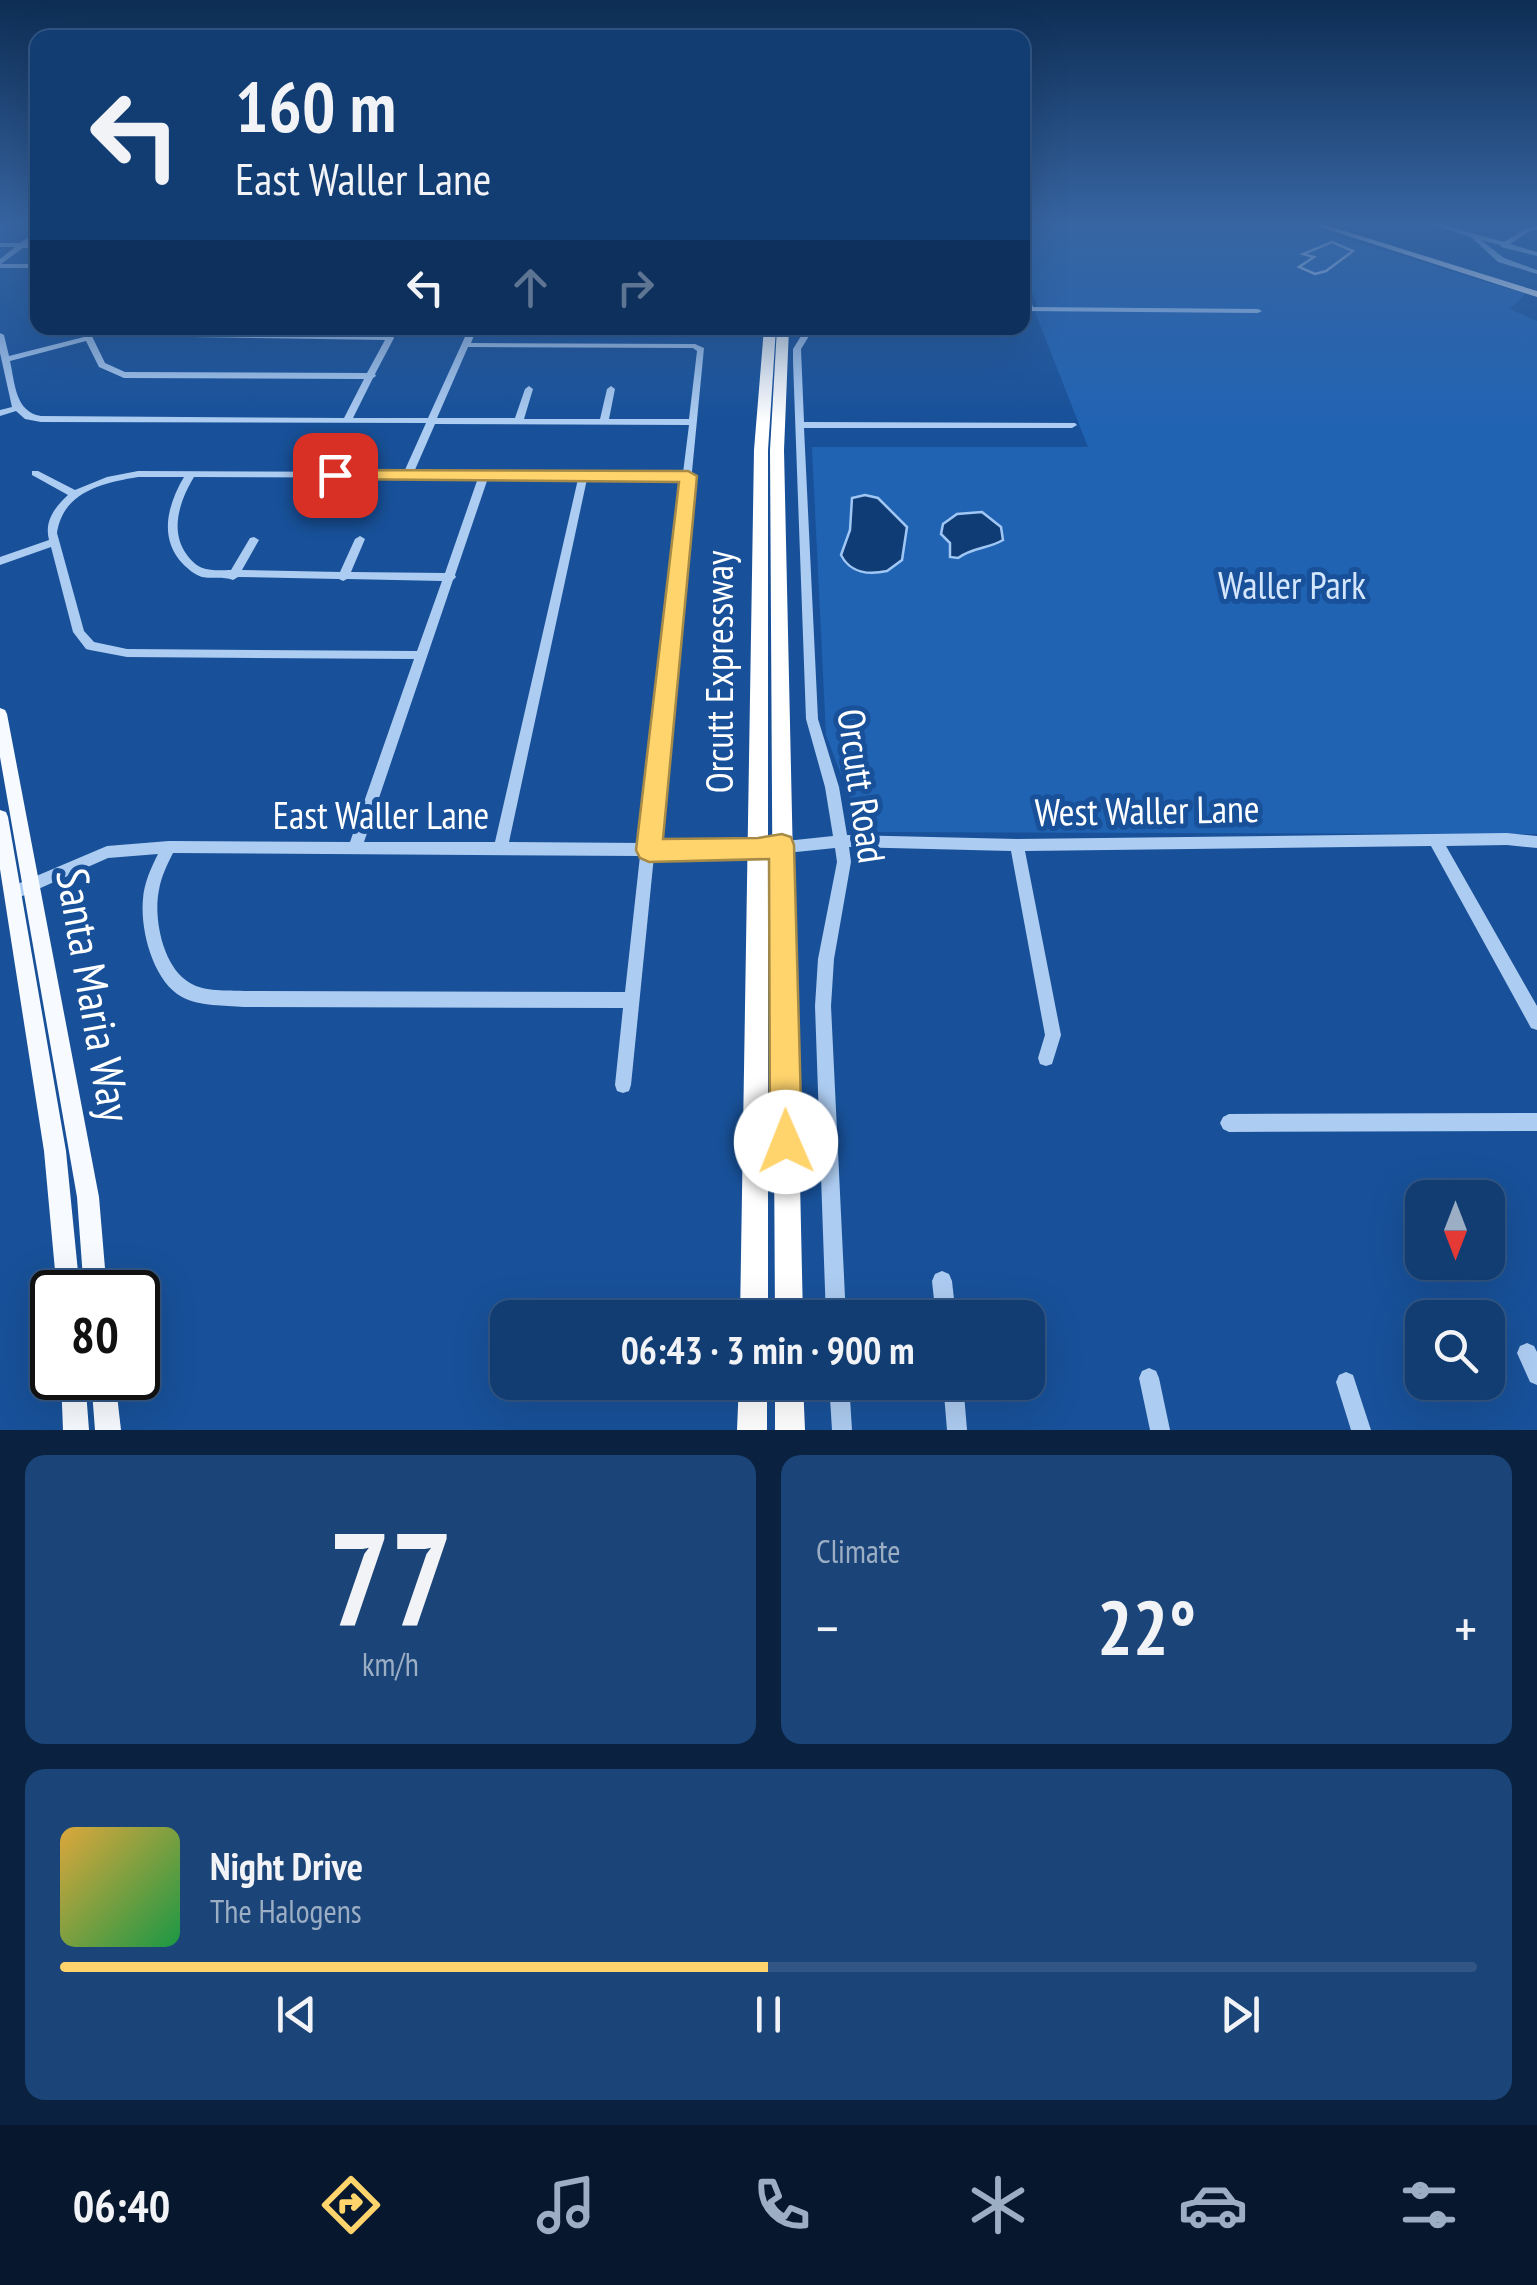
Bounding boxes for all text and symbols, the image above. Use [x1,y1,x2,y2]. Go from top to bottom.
text: 160 m [235,61,396,151]
icon: left [70,70,200,200]
text: East Waller Lane [235,149,491,207]
icon: left [398,260,453,315]
icon: ahead [503,260,558,315]
icon: right [608,260,663,315]
pin [293,433,378,518]
icon: arrive [308,448,363,503]
street label: Orcutt Expressway [694,550,743,793]
park label: Waller Park [1218,560,1366,609]
street label: Orcutt Road [827,706,898,866]
street label: West Waller Lane [1034,783,1260,836]
street label: East Waller Lane [273,790,489,839]
street label: Santa Maria Way [44,864,146,1126]
position arrow [734,1090,838,1194]
north arrow [1405,1180,1505,1280]
map controls [1405,1180,1505,1400]
speed limit sign: 80 [30,1270,160,1400]
button: search [1405,1300,1505,1400]
text: 06:43 · 3 min · 900 m [621,1325,914,1374]
text: 77 [328,1494,453,1662]
text: Climate [816,1530,900,1572]
text: 22° [1097,1579,1196,1676]
text: − [816,1592,839,1663]
text: + [1454,1592,1477,1663]
text: km/h [362,1643,419,1685]
text: Night Drive [210,1841,363,1890]
text: The Halogens [210,1890,362,1932]
icon: previous [269,1987,324,2042]
icon: pause [741,1987,796,2042]
icon: next [1213,1987,1268,2042]
icon: directions [316,2170,386,2240]
icon: music [531,2170,601,2240]
icon: phone [747,2170,817,2240]
icon: climate [963,2170,1033,2240]
icon: car [1178,2170,1248,2240]
icon: filters [1394,2170,1464,2240]
text: 06:40 [73,2176,170,2234]

